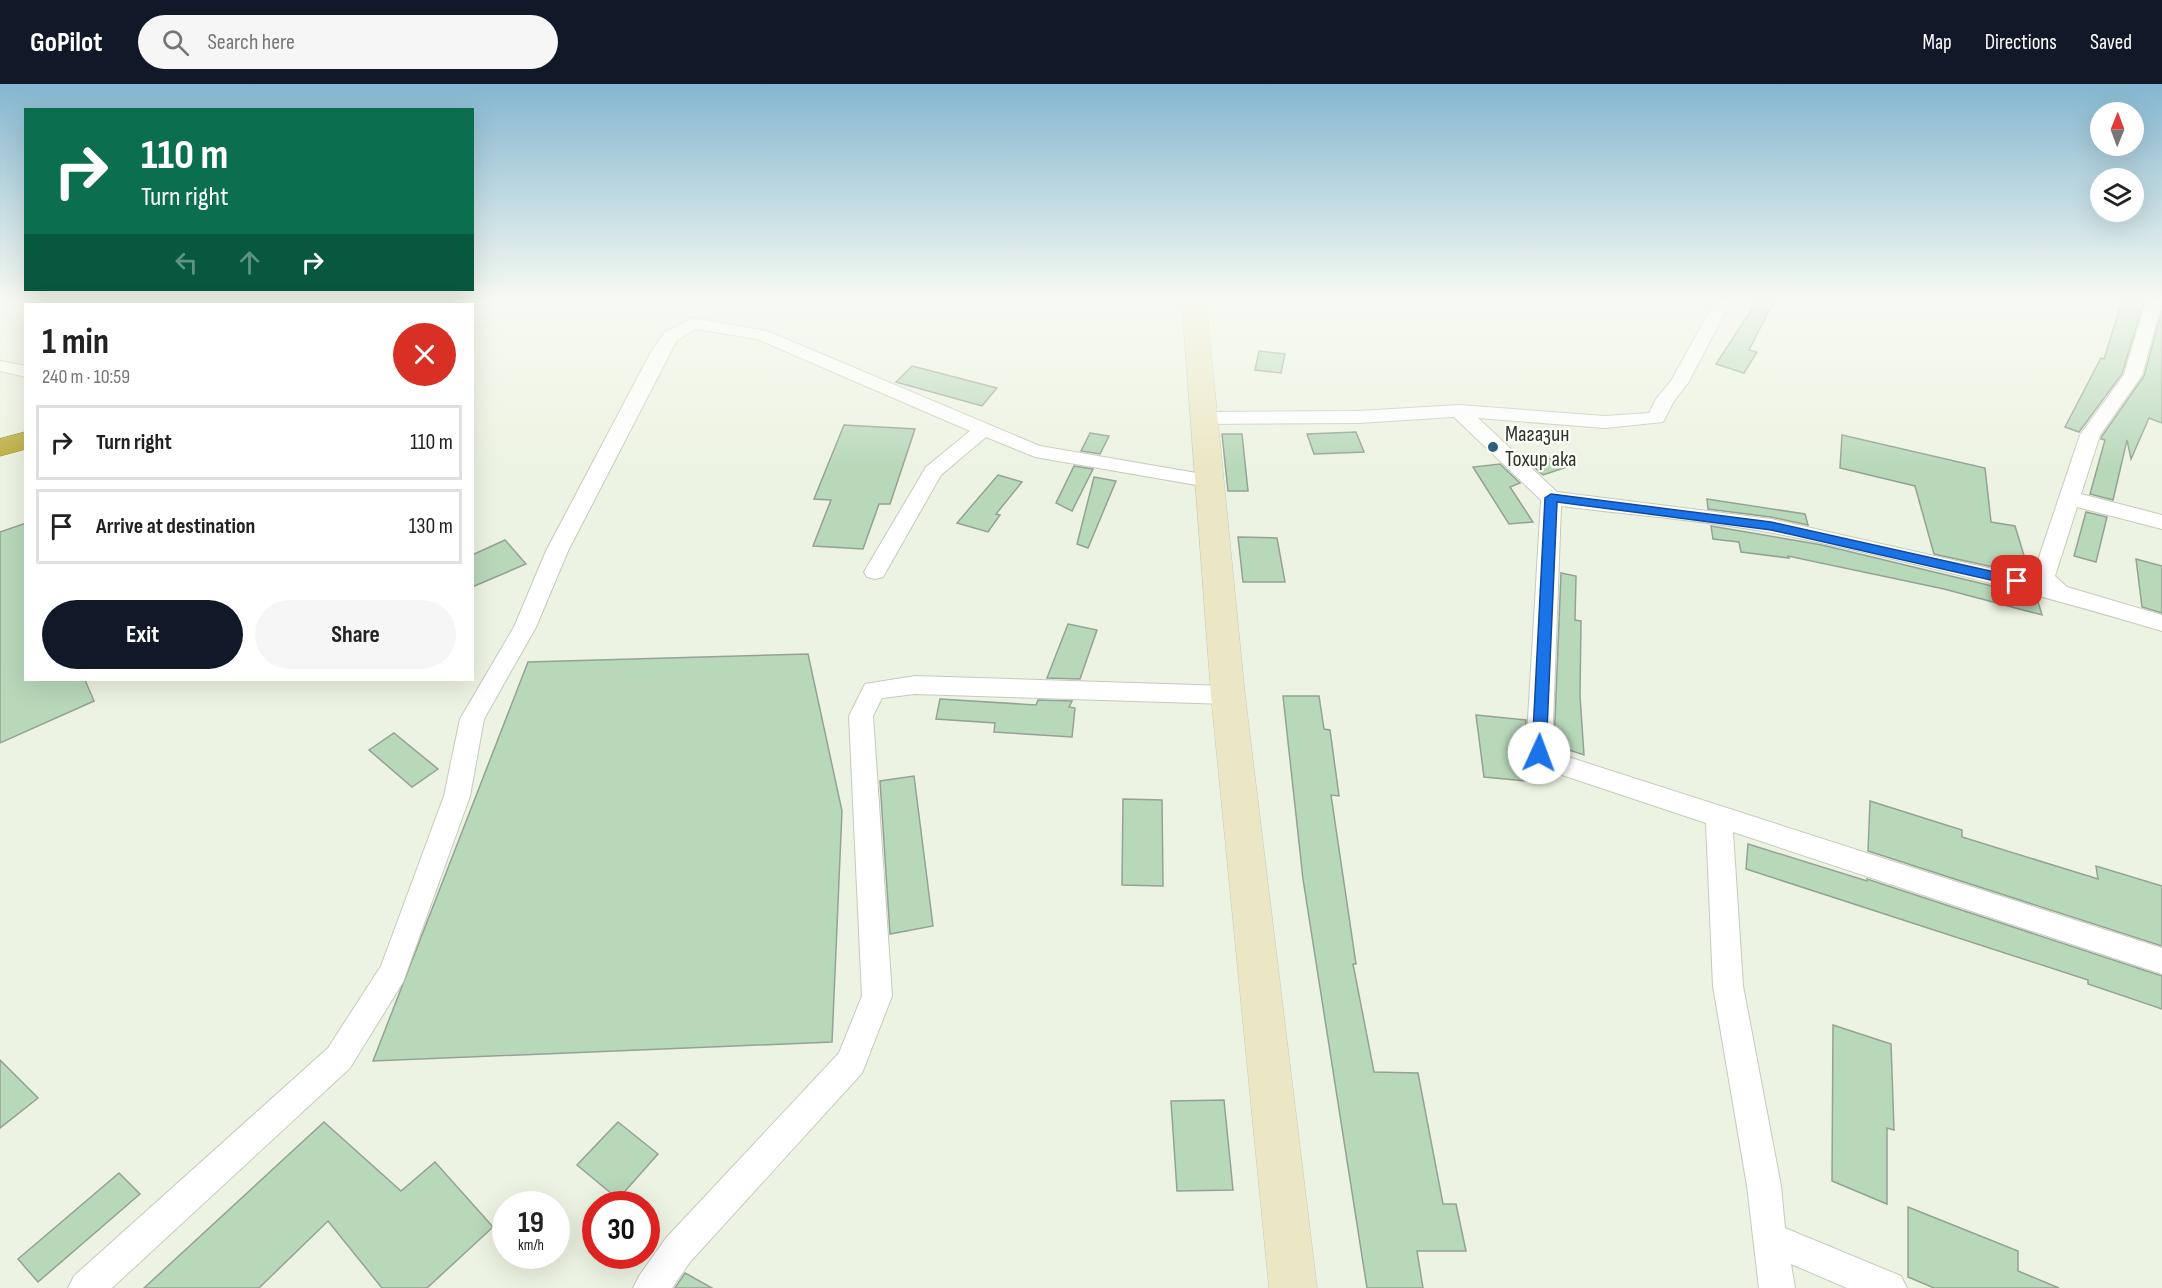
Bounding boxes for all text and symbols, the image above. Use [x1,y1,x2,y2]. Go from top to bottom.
search box [138,15,558,69]
text: GoPilot [30,26,102,59]
icon: search [159,26,192,59]
text: Search here [207,29,295,56]
text: Map [1922,30,1952,55]
text: Directions [1985,30,2057,55]
text: Saved [2090,30,2132,55]
north arrow [2090,102,2144,156]
map controls [2090,102,2144,222]
text: 110 m [141,130,228,181]
icon: right [42,132,120,210]
button: layers [2090,168,2144,222]
text: Turn right [141,181,228,213]
icon: left [170,246,203,279]
icon: ahead [233,246,266,279]
icon: right [296,246,329,279]
text: 1 min [42,321,109,364]
button: close [393,323,456,386]
text: 240 m · 10:59 [42,365,130,389]
place label: Магазин Тохир ака [1505,421,1577,473]
icon: right [45,426,78,459]
text: Turn right [96,429,172,456]
text: 110 m [410,429,453,456]
marker: Магазин Тохир ака [1486,440,1500,454]
icon: arrive [45,510,78,543]
text: Arrive at destination [96,513,255,540]
text: 130 m [409,513,453,540]
pin [1991,555,2042,606]
icon: arrive [2000,564,2033,597]
button: Exit [42,600,243,669]
button: Share [255,600,456,669]
position arrow [1507,721,1571,785]
speed limit sign: 30 [582,1191,660,1269]
text: 19 [518,1205,544,1241]
text: km/h [518,1236,544,1255]

